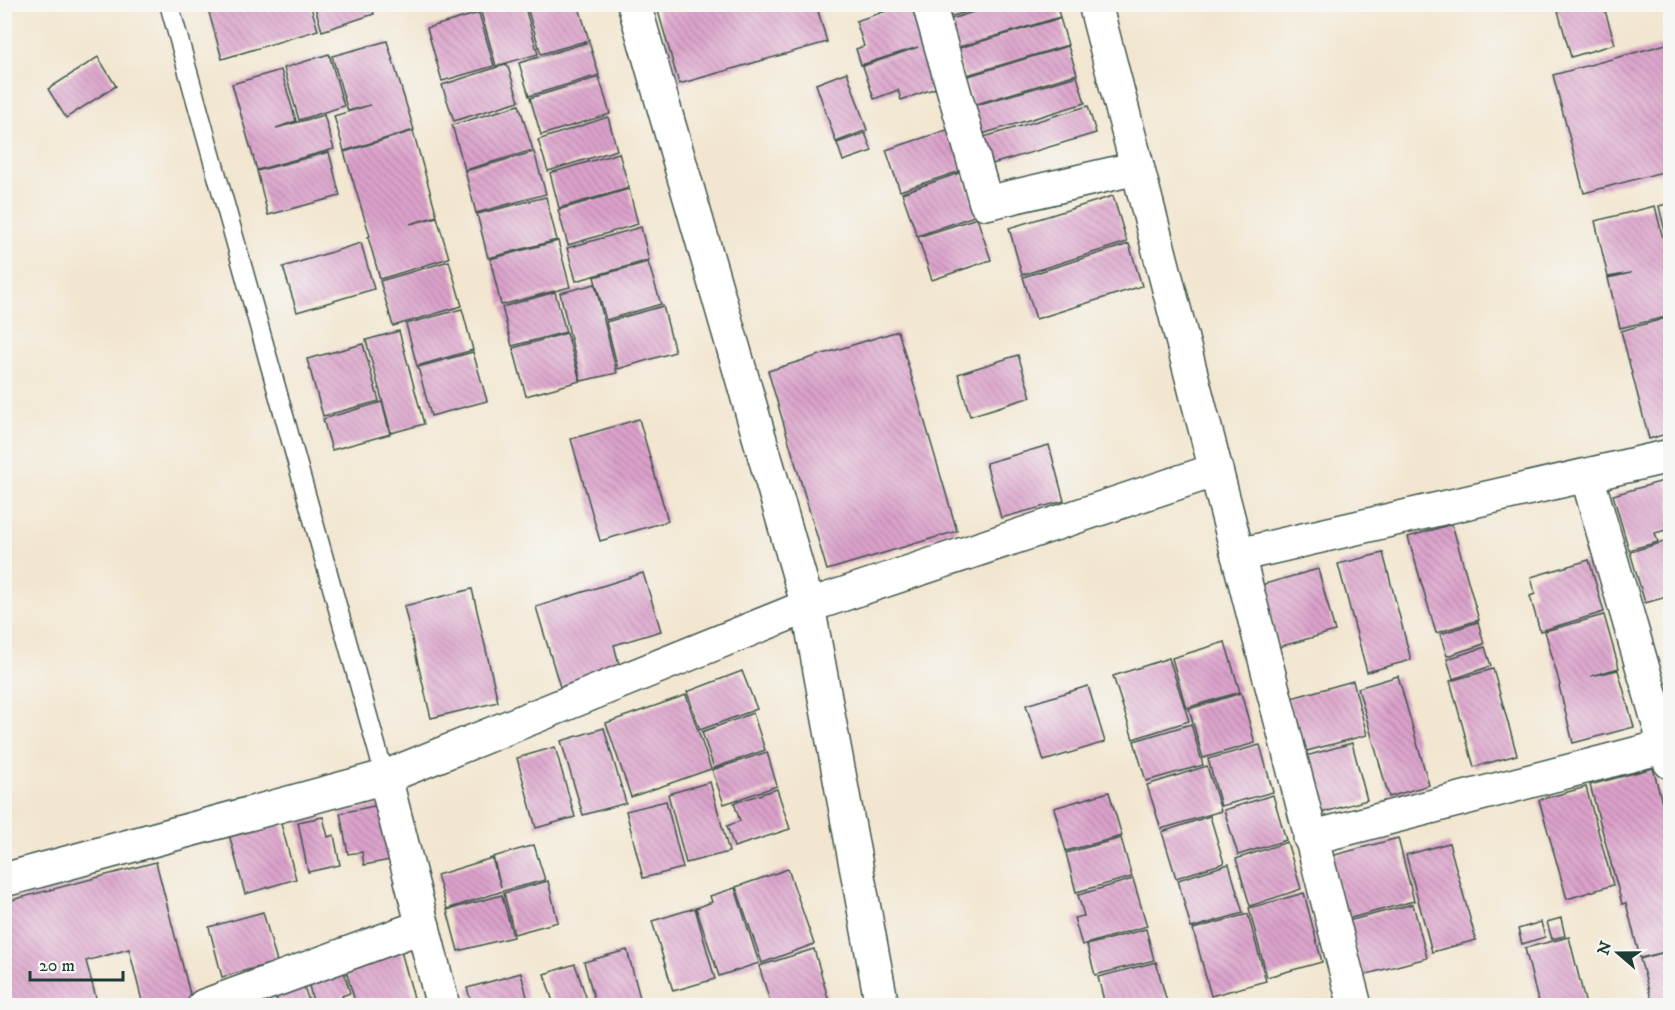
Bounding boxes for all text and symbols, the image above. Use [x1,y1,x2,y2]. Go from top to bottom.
north arrow [1588,923,1648,983]
text: N [1593,939,1616,958]
scale bar [30,944,123,982]
text: 20 m [39,955,75,977]

